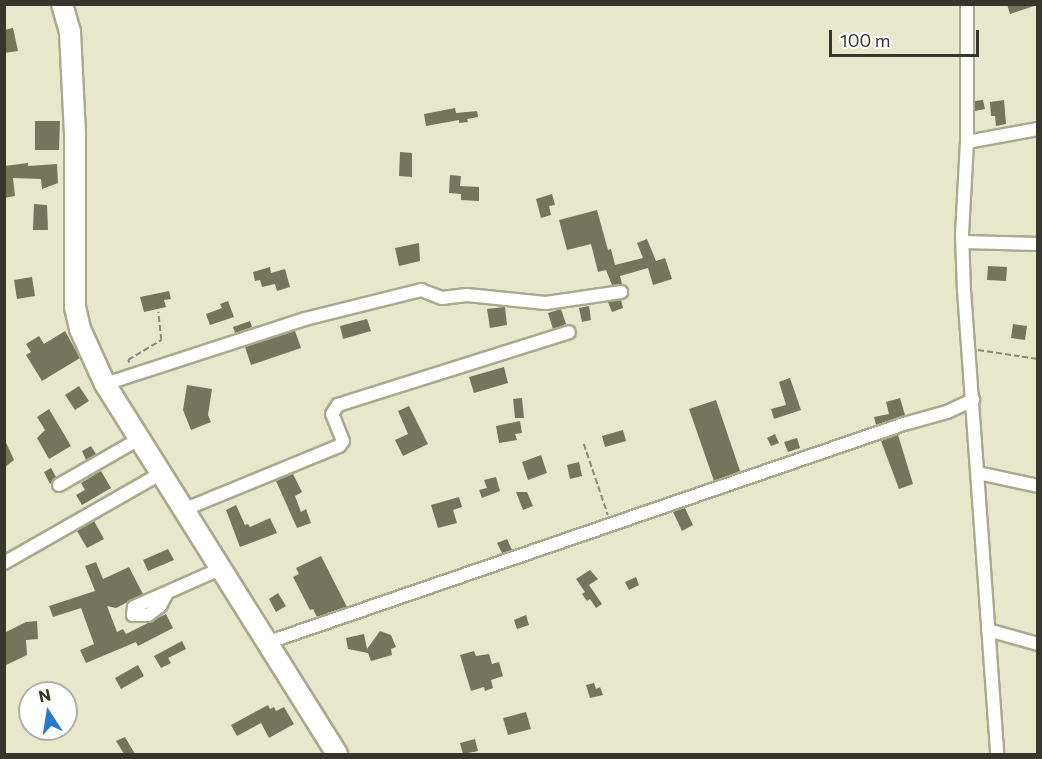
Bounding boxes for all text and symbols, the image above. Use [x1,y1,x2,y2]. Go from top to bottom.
scale bar [832,18,982,56]
text: 100 m [840,29,890,51]
north arrow [18,681,78,741]
text: N [37,684,52,705]

